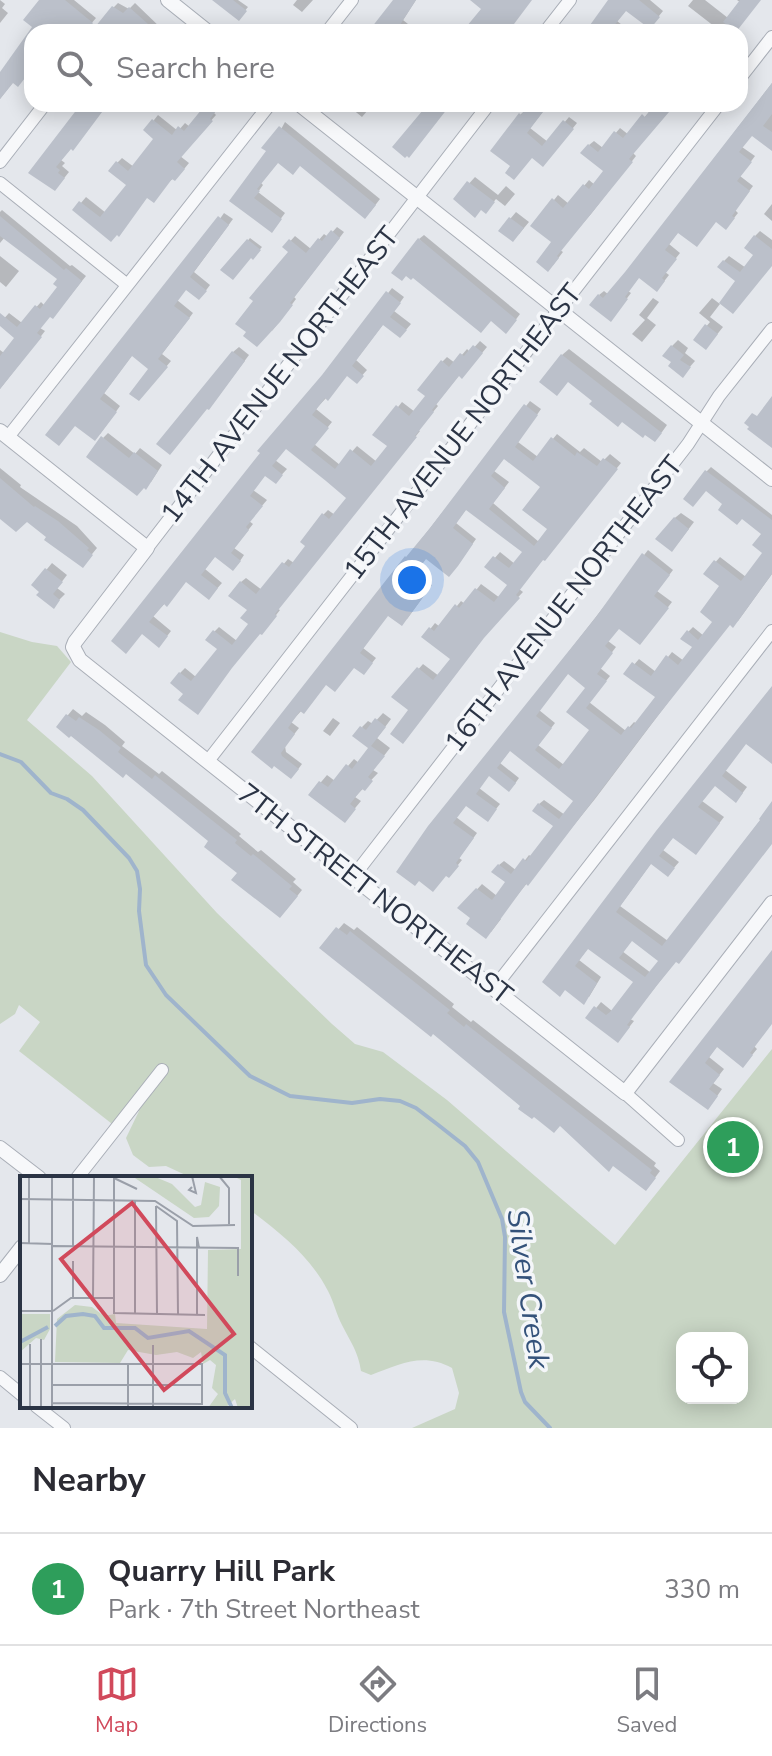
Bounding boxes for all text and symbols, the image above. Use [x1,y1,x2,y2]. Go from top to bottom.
search box [24,24,748,112]
icon: search [52,46,96,90]
text: Search here [116,48,275,89]
street label: 14TH AVENUE NORTHEAST [152,219,408,531]
street label: 15TH AVENUE NORTHEAST [335,276,591,588]
street label: 16TH AVENUE NORTHEAST [436,448,692,760]
your location [392,560,432,600]
street label: 7TH STREET NORTHEAST [230,775,520,1013]
pin: 1 [707,1117,759,1177]
inset map [20,1176,252,1408]
water label: Silver Creek [496,1206,560,1373]
map controls [676,1332,748,1404]
button: locate [676,1332,748,1404]
text: Nearby [32,1457,146,1503]
text: Quarry Hill Park [108,1551,335,1592]
text: 1 [50,1572,66,1607]
text: 330 m [664,1572,740,1607]
text: Park · 7th Street Northeast [108,1592,420,1627]
tab: Map [95,1662,139,1740]
tab: Directions [328,1662,427,1740]
tab: Saved [617,1662,677,1740]

